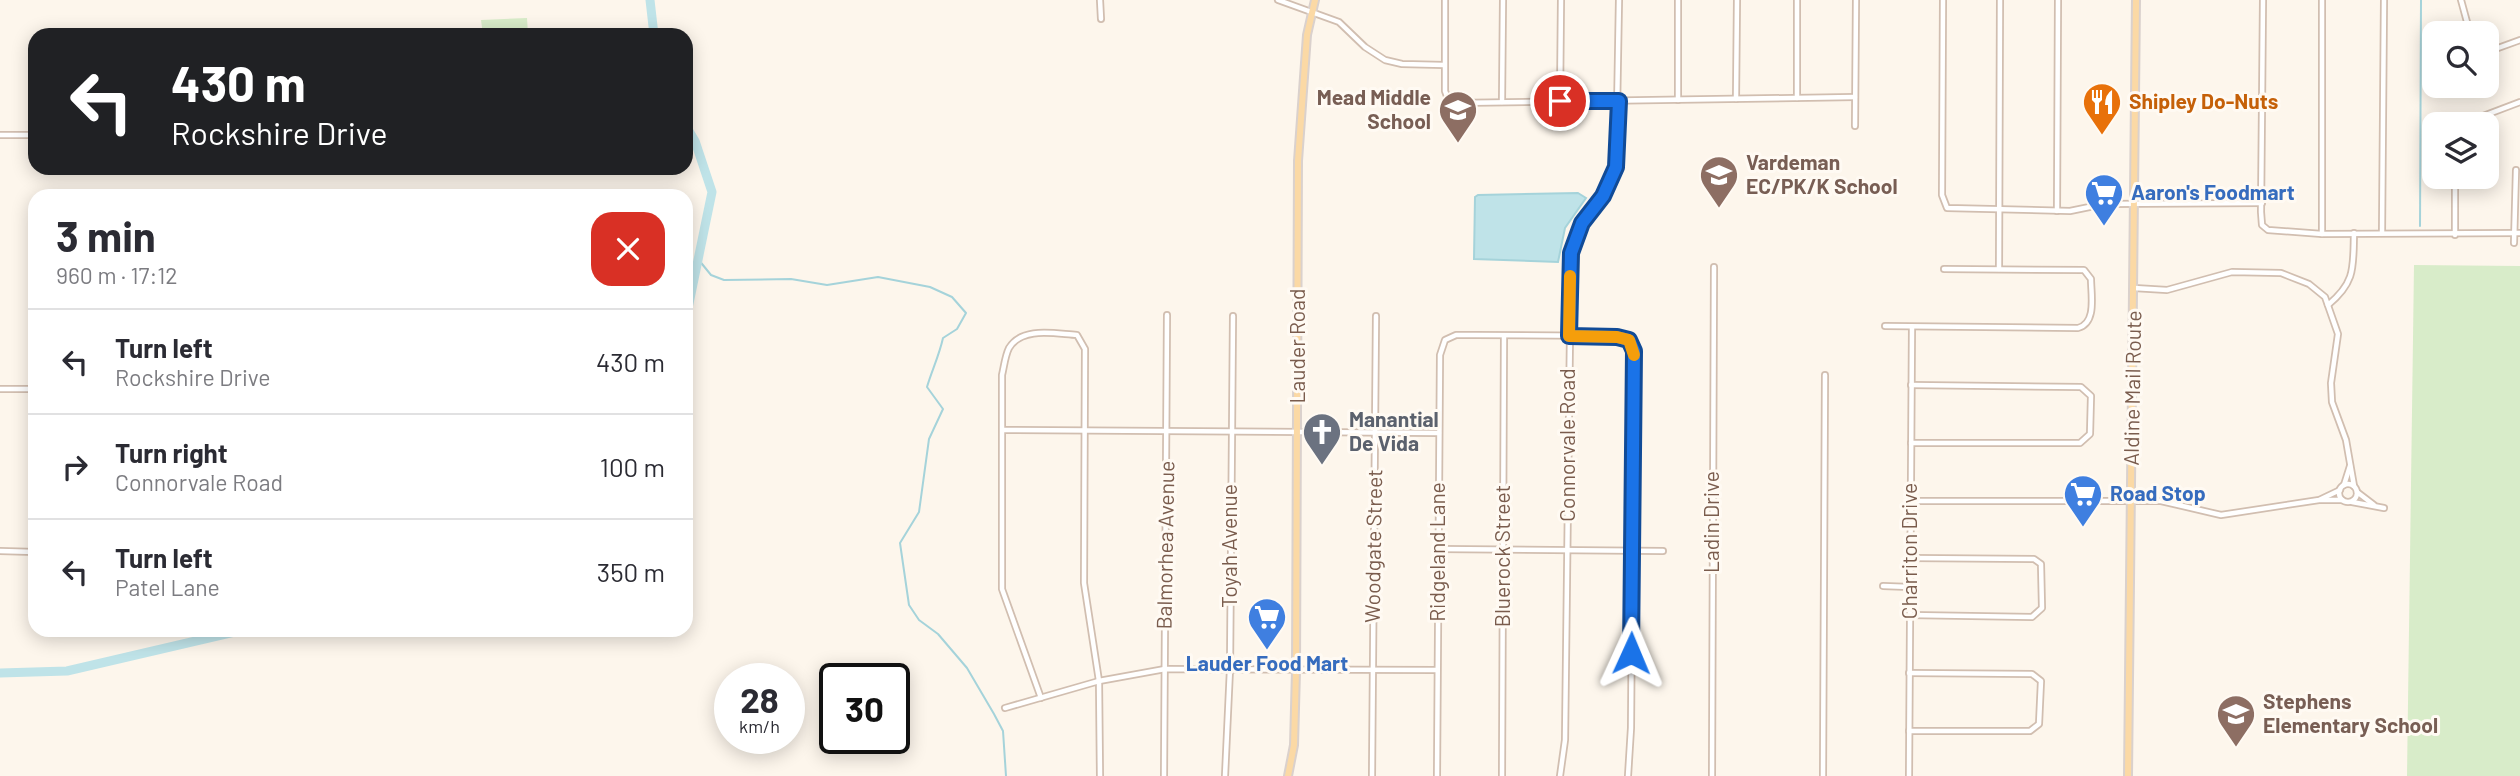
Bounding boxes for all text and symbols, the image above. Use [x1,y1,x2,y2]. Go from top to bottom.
map controls [2422,21,2499,189]
button: search [2422,21,2499,98]
text: 430 m [171,53,306,112]
icon: left [56,56,147,147]
pin [1530,71,1590,131]
restaurant icon: Shipley Do-Nuts [2081,81,2123,136]
icon: arrive [1541,82,1579,120]
place label: Mead Middle School [1317,84,1431,133]
place label: Shipley Do-Nuts [2129,88,2278,113]
school or university icon: Mead Middle School [1437,89,1479,144]
button: layers [2422,112,2499,189]
text: Rockshire Drive [171,113,388,151]
place label: Vardeman EC/PK/K School [1746,149,1898,198]
school or university icon: Vardeman EC/PK/K School [1698,154,1740,209]
supermarket icon: Aaron's Foodmart [2083,172,2125,227]
place label: Aaron's Foodmart [2131,179,2295,204]
text: 3 min [56,210,156,260]
button: close [591,212,665,286]
text: 960 m · 17:12 [56,261,178,289]
street label: Lauder Road [1284,289,1309,403]
street label: Aldine Mail Route [2118,310,2145,466]
text: Turn left [115,332,213,363]
icon: left [56,343,94,381]
text: 430 m [596,346,665,377]
text: Rockshire Drive [115,363,271,391]
street label: Connorvale Road [1554,368,1579,522]
place label: Manantial De Vida [1349,406,1439,455]
church icon: Manantial De Vida [1301,411,1343,466]
text: Turn right [115,437,228,468]
icon: right [56,448,94,486]
text: 100 m [600,451,665,482]
street label: Balmorhea Avenue [1151,460,1178,630]
text: Connorvale Road [115,468,283,496]
street label: Woodgate Street [1359,469,1386,623]
street label: Ladin Drive [1698,471,1723,573]
supermarket icon: Road Stop [2062,473,2104,528]
place label: Road Stop [2110,480,2206,505]
street label: Ridgeland Lane [1424,482,1449,622]
street label: Charriton Drive [1896,483,1921,619]
street label: Toyah Avenue [1216,484,1241,608]
street label: Bluerock Street [1489,485,1514,627]
text: Turn left [115,542,213,573]
icon: left [56,553,94,591]
text: 350 m [597,556,665,587]
text: Patel Lane [115,573,220,601]
supermarket icon: Lauder Food Mart [1246,596,1288,651]
position arrow [1594,616,1668,690]
place label: Lauder Food Mart [1186,650,1348,675]
speed limit sign: 30 [819,663,910,754]
text: 28 [740,678,779,720]
place label: Stephens Elementary School [2263,688,2438,737]
school or university icon: Stephens Elementary School [2215,693,2257,748]
text: km/h [739,715,780,737]

